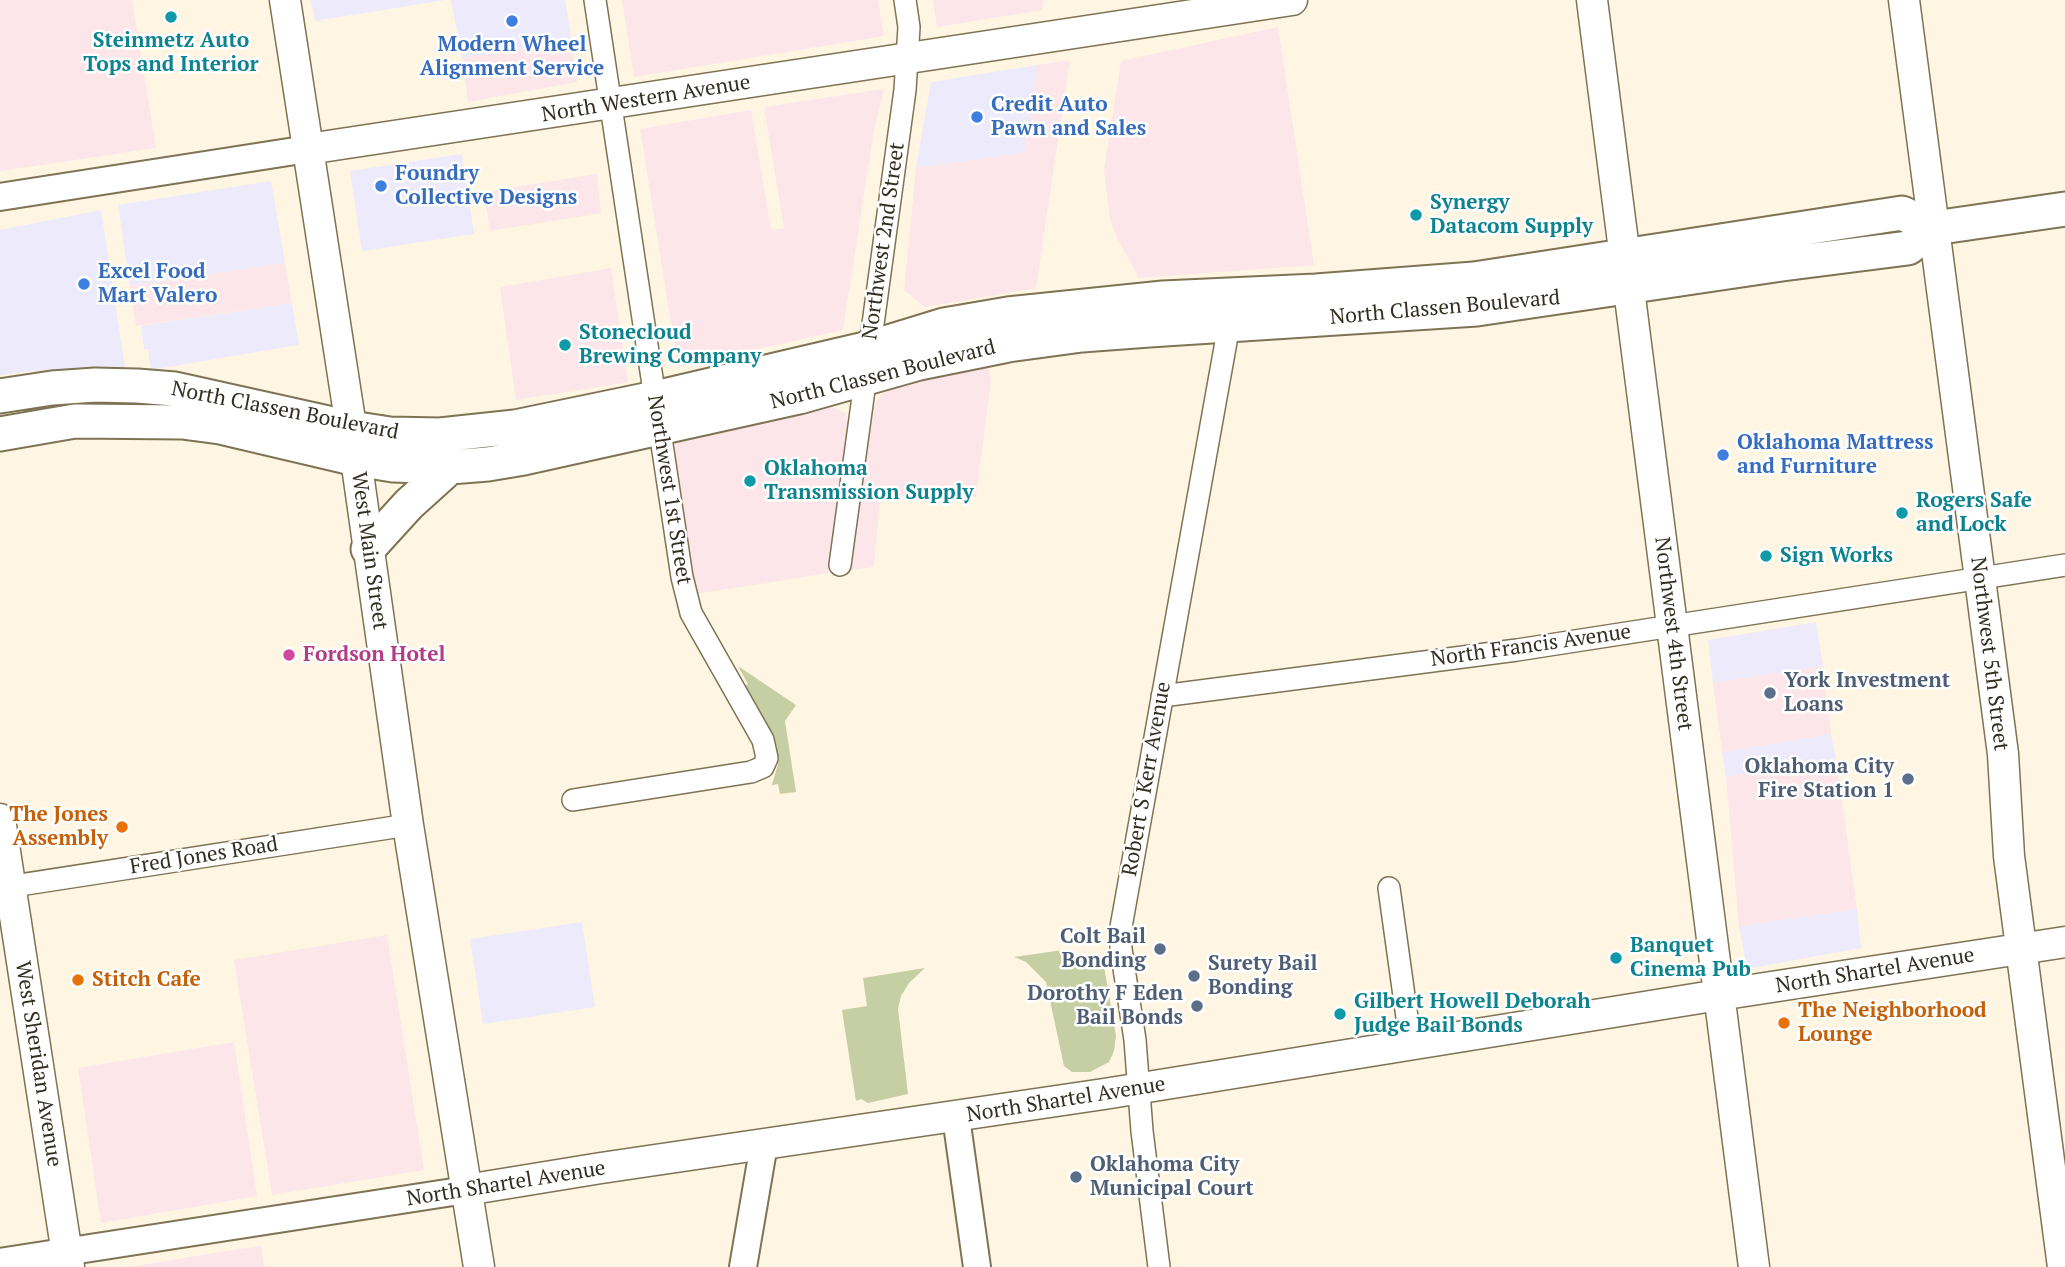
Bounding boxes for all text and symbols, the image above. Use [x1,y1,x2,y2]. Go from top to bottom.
marker: Steinmetz Auto Tops and Interior [163,9,179,25]
marker: Modern Wheel Alignment Service [504,13,520,29]
place label: Steinmetz Auto Tops and Interior [83,28,259,78]
place label: Modern Wheel Alignment Service [420,32,604,82]
street label: North Western Avenue [540,70,752,128]
place label: Credit Auto Pawn and Sales [991,92,1146,142]
marker: Credit Auto Pawn and Sales [969,109,985,125]
street label: Northwest 2nd Street [858,141,910,341]
place label: Foundry Collective Designs [395,161,577,211]
marker: Foundry Collective Designs [373,178,389,194]
place label: Synergy Datacom Supply [1430,190,1593,240]
marker: Synergy Datacom Supply [1408,207,1424,223]
place label: Excel Food Mart Valero [98,259,217,309]
marker: Excel Food Mart Valero [76,276,92,292]
street label: North Classen Boulevard [1329,285,1561,331]
place label: Stonecloud Brewing Company [579,320,761,370]
street label: North Classen Boulevard [768,335,998,415]
marker: Stonecloud Brewing Company [557,337,573,353]
street label: North Classen Boulevard [169,377,401,445]
street label: Northwest 1st Street [642,393,696,587]
place label: Oklahoma Mattress and Furniture [1737,430,1934,480]
marker: Oklahoma Mattress and Furniture [1715,447,1731,463]
place label: Oklahoma Transmission Supply [764,456,974,506]
street label: West Main Street [345,470,393,632]
marker: Oklahoma Transmission Supply [742,473,758,489]
place label: Rogers Safe and Lock [1916,488,2032,538]
marker: Rogers Safe and Lock [1894,505,1910,521]
street label: Northwest 4th Street [1649,536,1697,732]
place label: Sign Works [1780,543,1893,569]
marker: Sign Works [1758,548,1774,564]
street label: Northwest 5th Street [1965,556,2013,752]
street label: North Francis Avenue [1429,619,1633,673]
place label: Fordson Hotel [303,642,445,668]
marker: Fordson Hotel [281,647,297,663]
place label: York Investment Loans [1784,668,1950,718]
street label: Robert S Kerr Avenue [1117,680,1177,878]
marker: York Investment Loans [1762,685,1778,701]
place label: Oklahoma City Fire Station 1 [1745,754,1894,804]
marker: Oklahoma City Fire Station 1 [1900,771,1916,787]
place label: The Jones Assembly [9,802,108,852]
marker: The Jones Assembly [114,819,130,835]
street label: Fred Jones Road [128,832,280,880]
place label: Colt Bail Bonding [1060,924,1146,974]
place label: Banquet Cinema Pub [1630,933,1751,983]
marker: Colt Bail Bonding [1152,941,1168,957]
street label: North Shartel Avenue [1774,943,1976,999]
marker: Banquet Cinema Pub [1608,950,1624,966]
place label: Surety Bail Bonding [1208,951,1317,1001]
street label: West Sheridan Avenue [9,959,67,1169]
place label: Stitch Cafe [92,967,201,993]
marker: Surety Bail Bonding [1186,968,1202,984]
marker: Stitch Cafe [70,972,86,988]
place label: Dorothy F Eden Bail Bonds [1027,981,1183,1031]
place label: Gilbert Howell Deborah Judge Bail Bonds [1354,989,1591,1039]
marker: Dorothy F Eden Bail Bonds [1189,998,1205,1014]
place label: The Neighborhood Lounge [1798,998,1987,1048]
marker: Gilbert Howell Deborah Judge Bail Bonds [1332,1006,1348,1022]
marker: The Neighborhood Lounge [1776,1015,1792,1031]
street label: North Shartel Avenue [965,1072,1167,1128]
place label: Oklahoma City Municipal Court [1090,1152,1254,1202]
street label: North Shartel Avenue [405,1156,607,1212]
marker: Oklahoma City Municipal Court [1068,1169,1084,1185]

